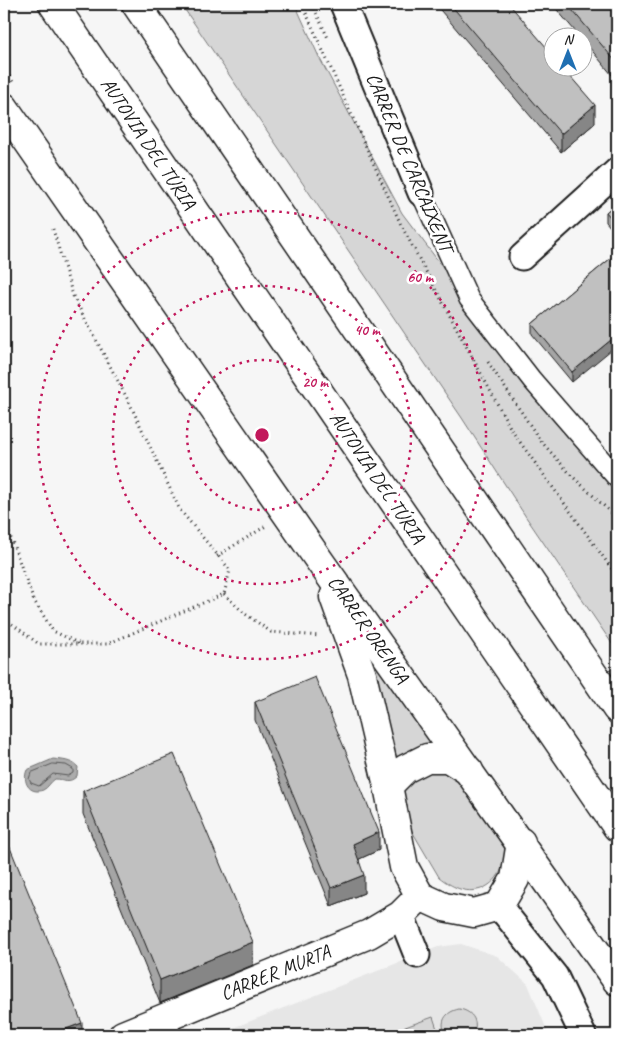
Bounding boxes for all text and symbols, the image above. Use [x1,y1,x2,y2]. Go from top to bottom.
north arrow [544,28,594,78]
text: N [564,31,575,48]
street label: CARRER DE CARCAIXENT [361,69,460,260]
street label: AUTOVIA DEL TÚRIA [95,73,202,215]
text: 60 m [407,268,434,287]
text: 40 m [354,321,381,340]
text: 20 m [302,373,329,392]
street label: AUTOVIA DEL TÚRIA [324,407,431,549]
centre of rings [253,426,271,444]
street label: CARRER ORENGA [322,571,415,689]
street label: CARRER MURTA [217,939,335,1006]

